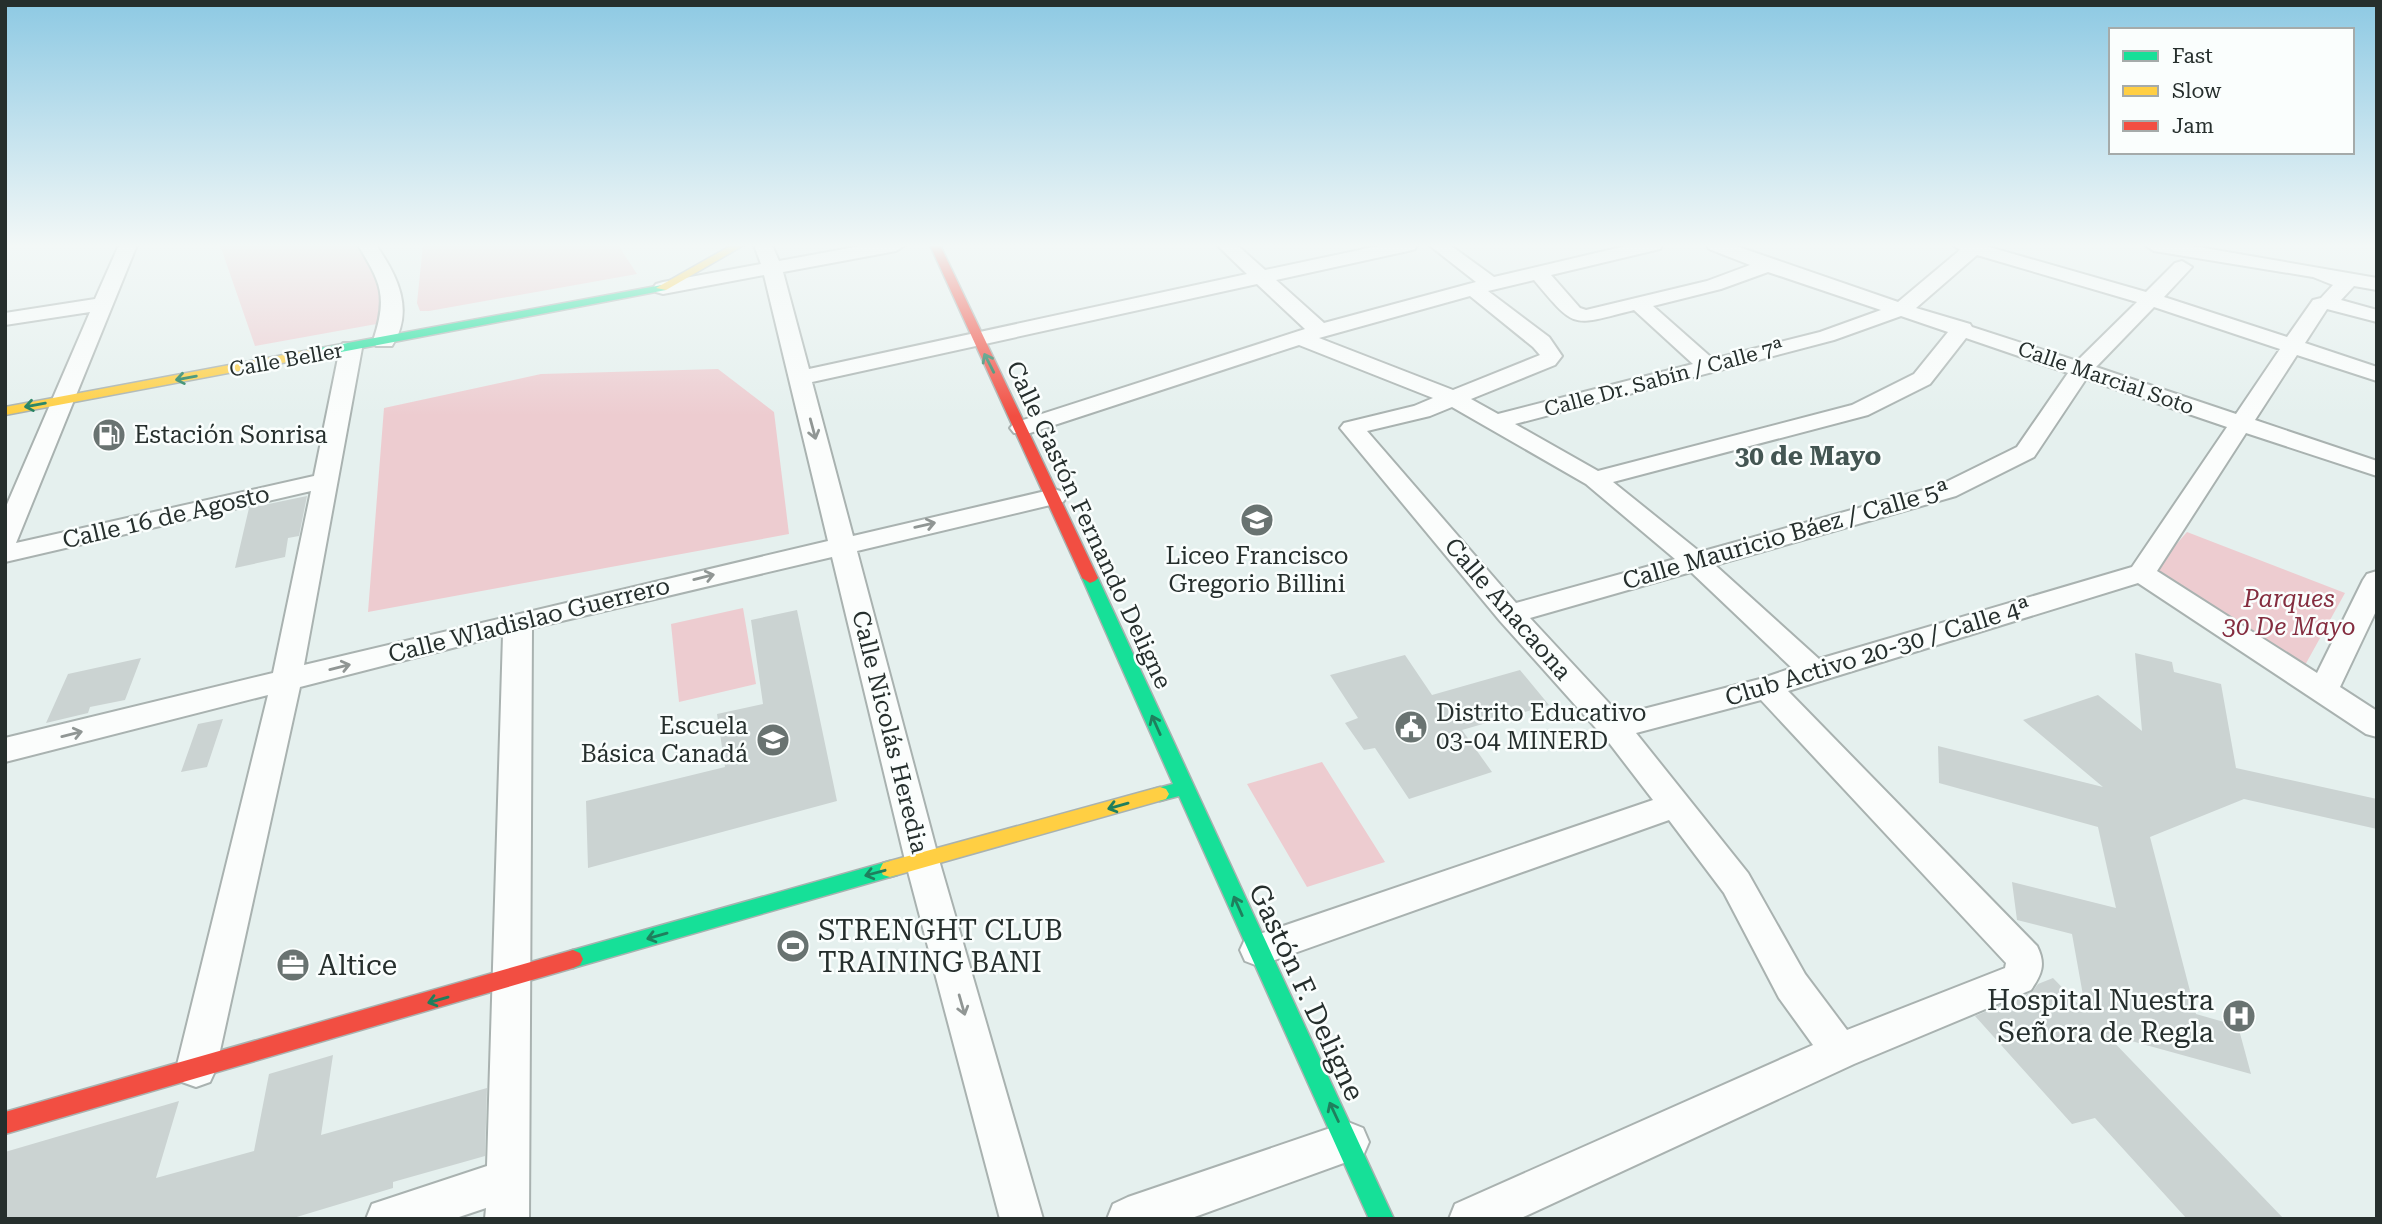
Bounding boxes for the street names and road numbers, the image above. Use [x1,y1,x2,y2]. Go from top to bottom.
street label: Calle Dr. Sabín / Calle 7ª [1542,334,1786,422]
street label: Calle Marcial Soto [2015,337,2197,419]
street label: Calle Beller [227,338,345,382]
street label: Calle Gastón Fernando Deligne [1001,357,1177,693]
street label: Calle Mauricio Báez / Calle 5ª [1619,475,1953,595]
street label: Calle 16 de Agosto [60,480,272,554]
street label: Calle Anacaona [1439,532,1577,686]
street label: Calle Wladislao Guerrero [385,571,673,669]
street label: Club Activo 20-30 / Calle 4ª [1722,592,2034,712]
street label: Calle Nicolás Heredia [846,608,934,856]
street label: Gastón F. Deligne [1242,878,1371,1106]

